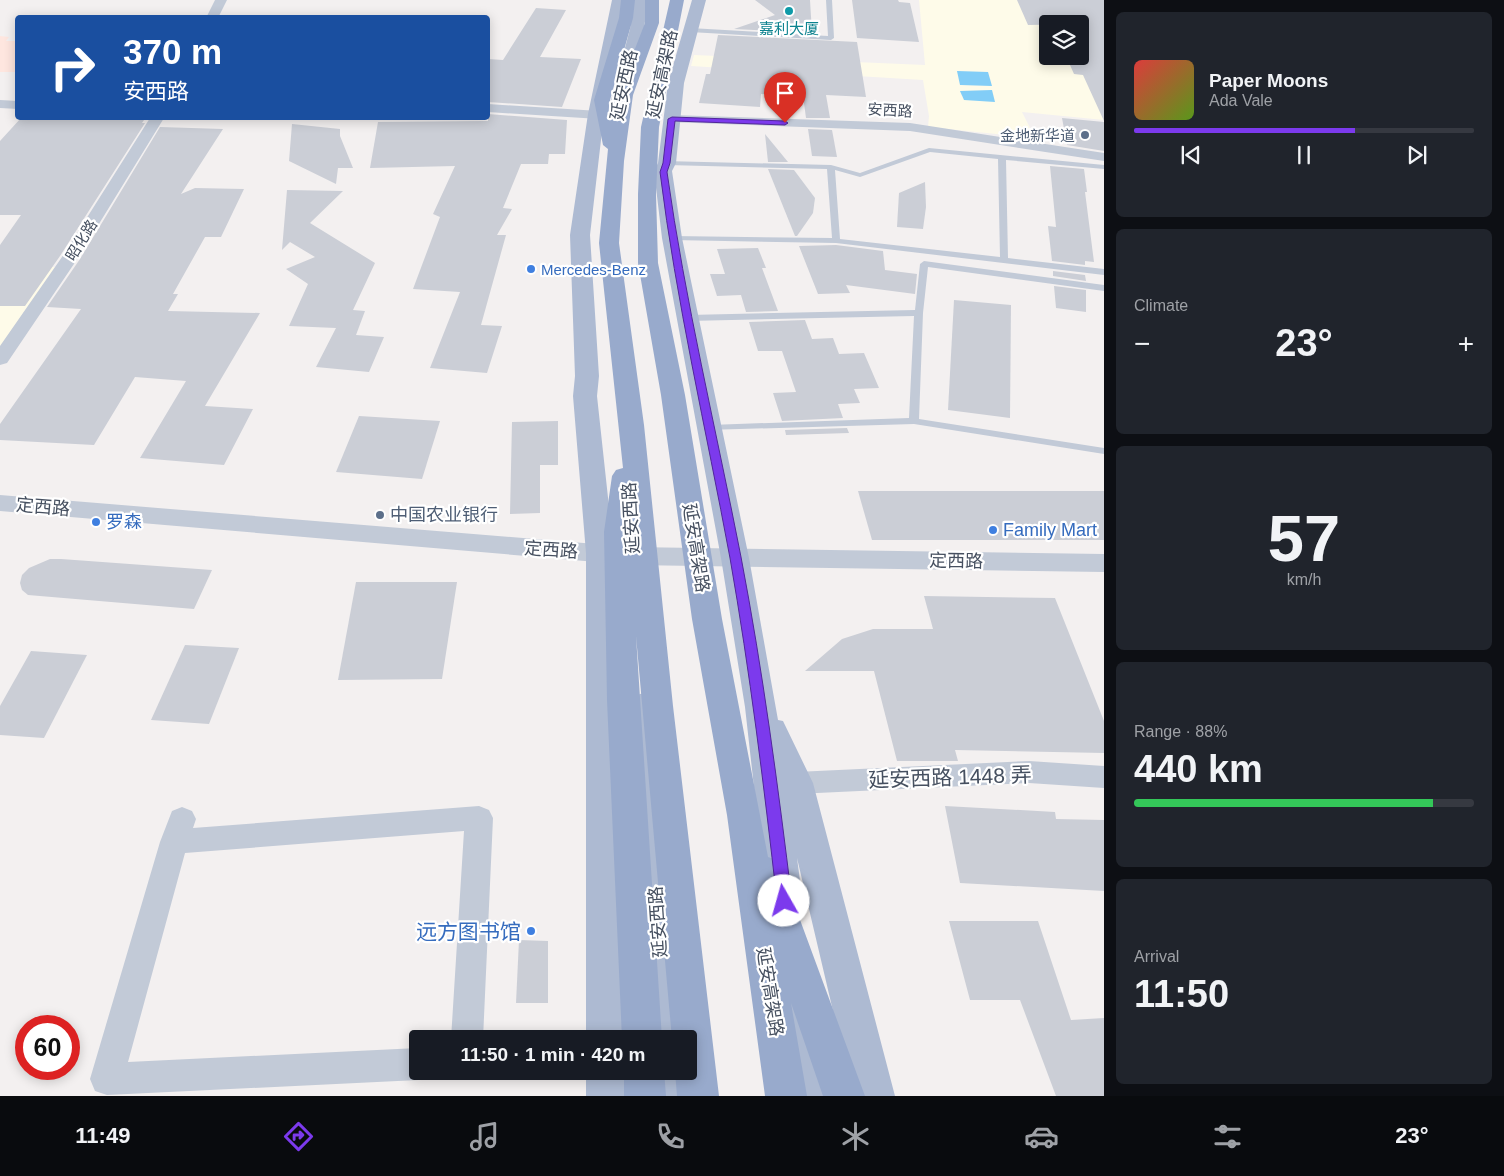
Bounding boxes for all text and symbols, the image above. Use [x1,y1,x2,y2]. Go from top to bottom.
marker: 嘉利大厦 [783,5,795,17]
map controls [1039,15,1089,65]
button: layers [1039,15,1089,65]
place label: 嘉利大厦 [759,20,819,37]
street label: 延安高架路 [643,28,681,120]
text: 370 m [123,32,222,71]
icon: right [40,35,105,100]
street label: 延安西路 [607,48,641,122]
text: Paper Moons [1209,70,1328,91]
pin [764,72,806,123]
text: 安西路 [123,79,189,104]
icon: arrive [771,79,799,107]
text: Ada Vale [1209,92,1273,109]
street label: 安西路 [867,100,913,120]
place label: 金地新华道 [1000,127,1075,144]
marker: 金地新华道 [1079,129,1091,141]
icon: previous [1177,141,1205,169]
icon: pause [1290,141,1318,169]
icon: next [1403,141,1431,169]
street label: 昭化路 [62,216,100,264]
place label: Mercedes-Benz [541,261,646,278]
marker: Mercedes-Benz [525,263,537,275]
text: Climate [1134,297,1188,314]
text: 23° [1275,322,1333,364]
text: − [1134,328,1150,359]
text: + [1458,328,1474,359]
street label: 延安西路 [619,482,643,554]
street label: 定西路 [15,495,71,519]
street label: 延安高架路 [679,502,713,594]
text: 57 [1268,502,1340,575]
place label: 中国农业银行 [390,505,498,525]
marker: 中国农业银行 [374,509,386,521]
place label: 罗森 [106,512,142,532]
marker: 罗森 [90,516,102,528]
place label: Family Mart [1003,520,1097,540]
marker: Family Mart [987,524,999,536]
street label: 定西路 [523,538,579,562]
street label: 定西路 [929,551,983,571]
text: km/h [1287,571,1321,588]
text: Range · 88% [1134,723,1227,740]
text: 440 km [1134,748,1263,790]
street label: 延安西路 1448 弄 [868,763,1032,791]
position arrow [757,874,809,926]
street label: 延安西路 [646,885,670,959]
place label: 远方图书馆 [416,920,521,943]
marker: 远方图书馆 [525,925,537,937]
street label: 延安高架路 [753,946,787,1038]
text: Arrival [1134,948,1179,965]
text: 11:50 [1134,973,1229,1015]
speed limit sign: 60 [15,1015,80,1080]
text: 11:50 · 1 min · 420 m [461,1044,645,1065]
icon: directions [281,1119,316,1154]
icon: music [467,1119,502,1154]
icon: phone [653,1119,688,1154]
icon: climate [838,1119,873,1154]
icon: car [1024,1119,1059,1154]
icon: filters [1210,1119,1245,1154]
text: 11:49 [75,1123,130,1148]
text: 23° [1395,1123,1429,1148]

